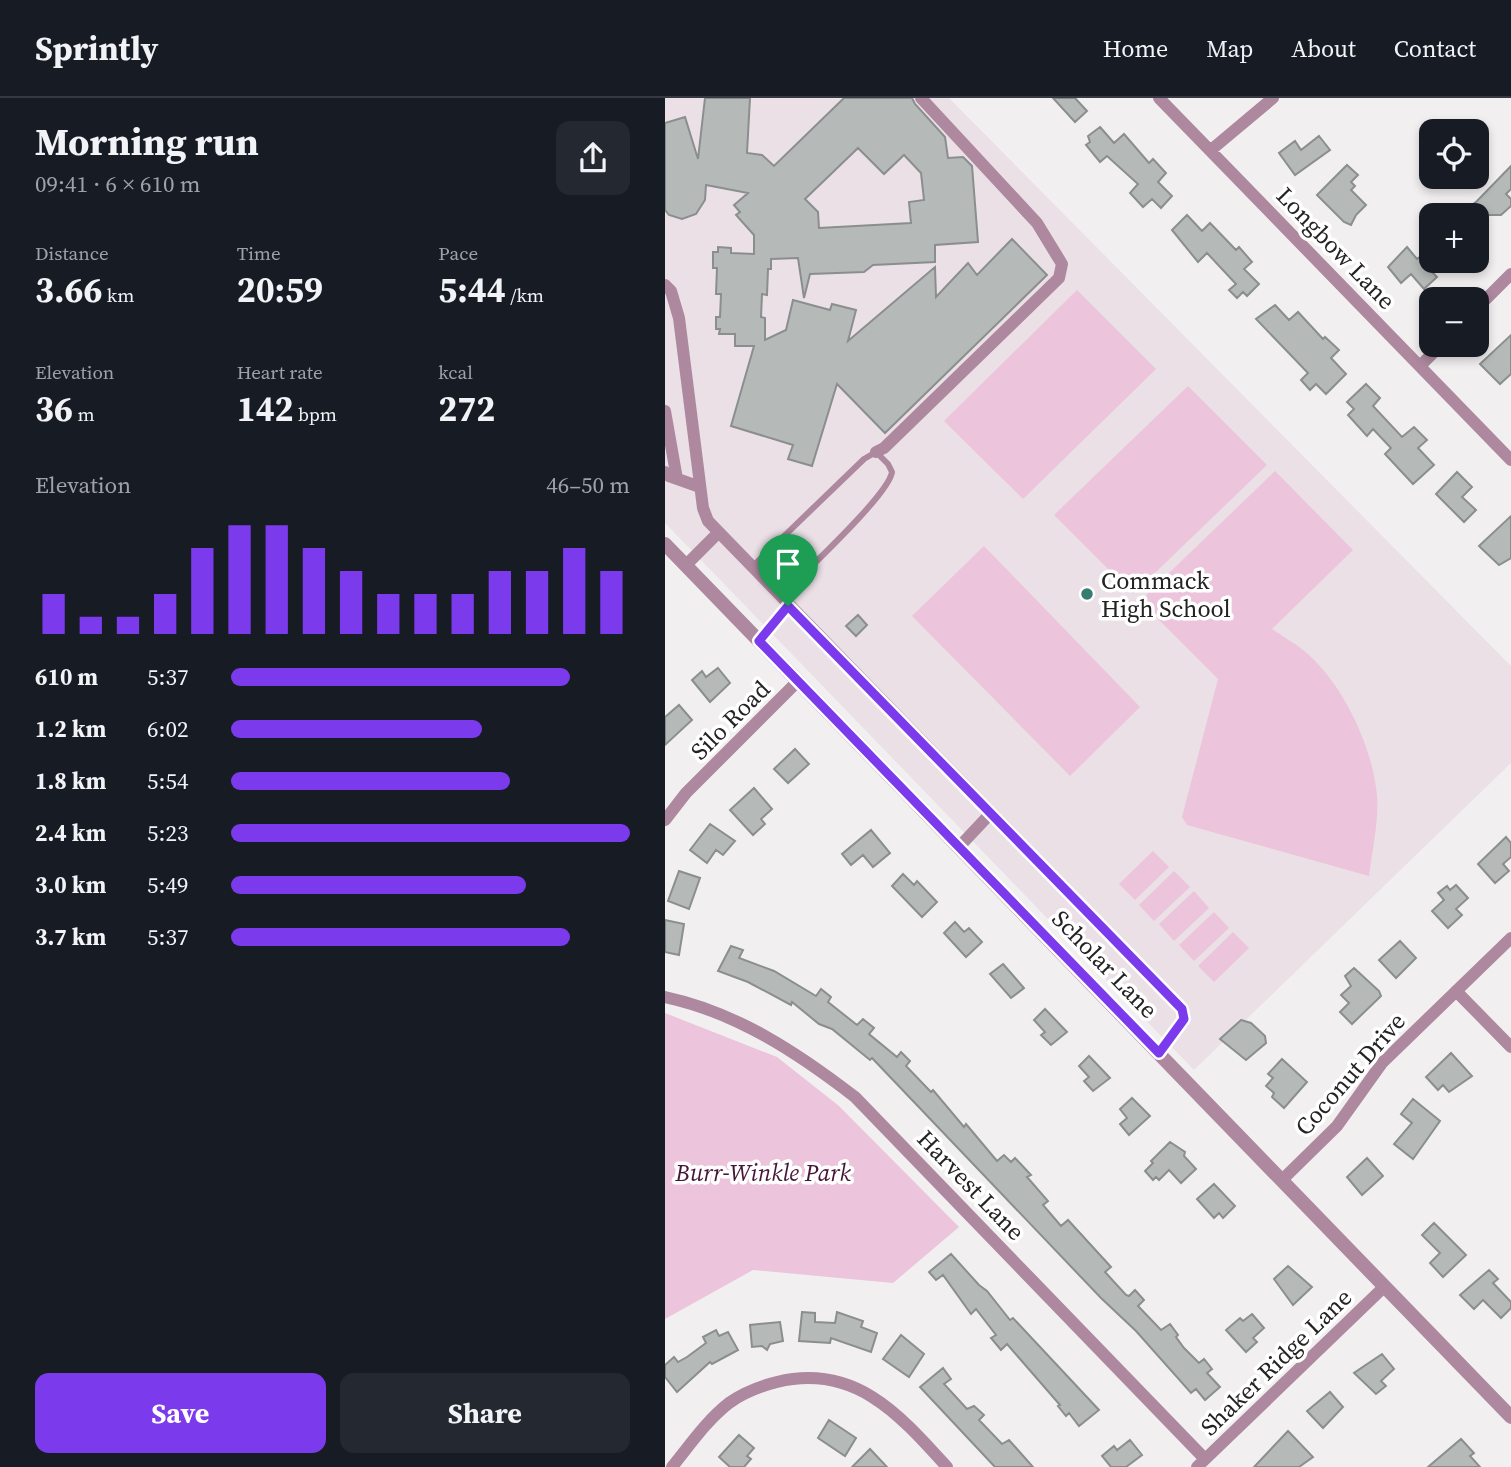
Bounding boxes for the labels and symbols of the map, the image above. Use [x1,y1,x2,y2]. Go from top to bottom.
street label: Longbow Lane [1269,180,1403,316]
pin [758,534,818,606]
place label: Commack High School [1101,564,1231,625]
marker: Commack High School [1079,586,1095,602]
street label: Silo Road [683,673,777,767]
street label: Scholar Lane [1045,903,1165,1025]
street label: Coconut Drive [1287,1005,1413,1143]
street label: Harvest Lane [910,1123,1032,1247]
park label: Burr-Winkle Park [674,1156,851,1189]
street label: Shaker Ridge Lane [1193,1281,1359,1443]

